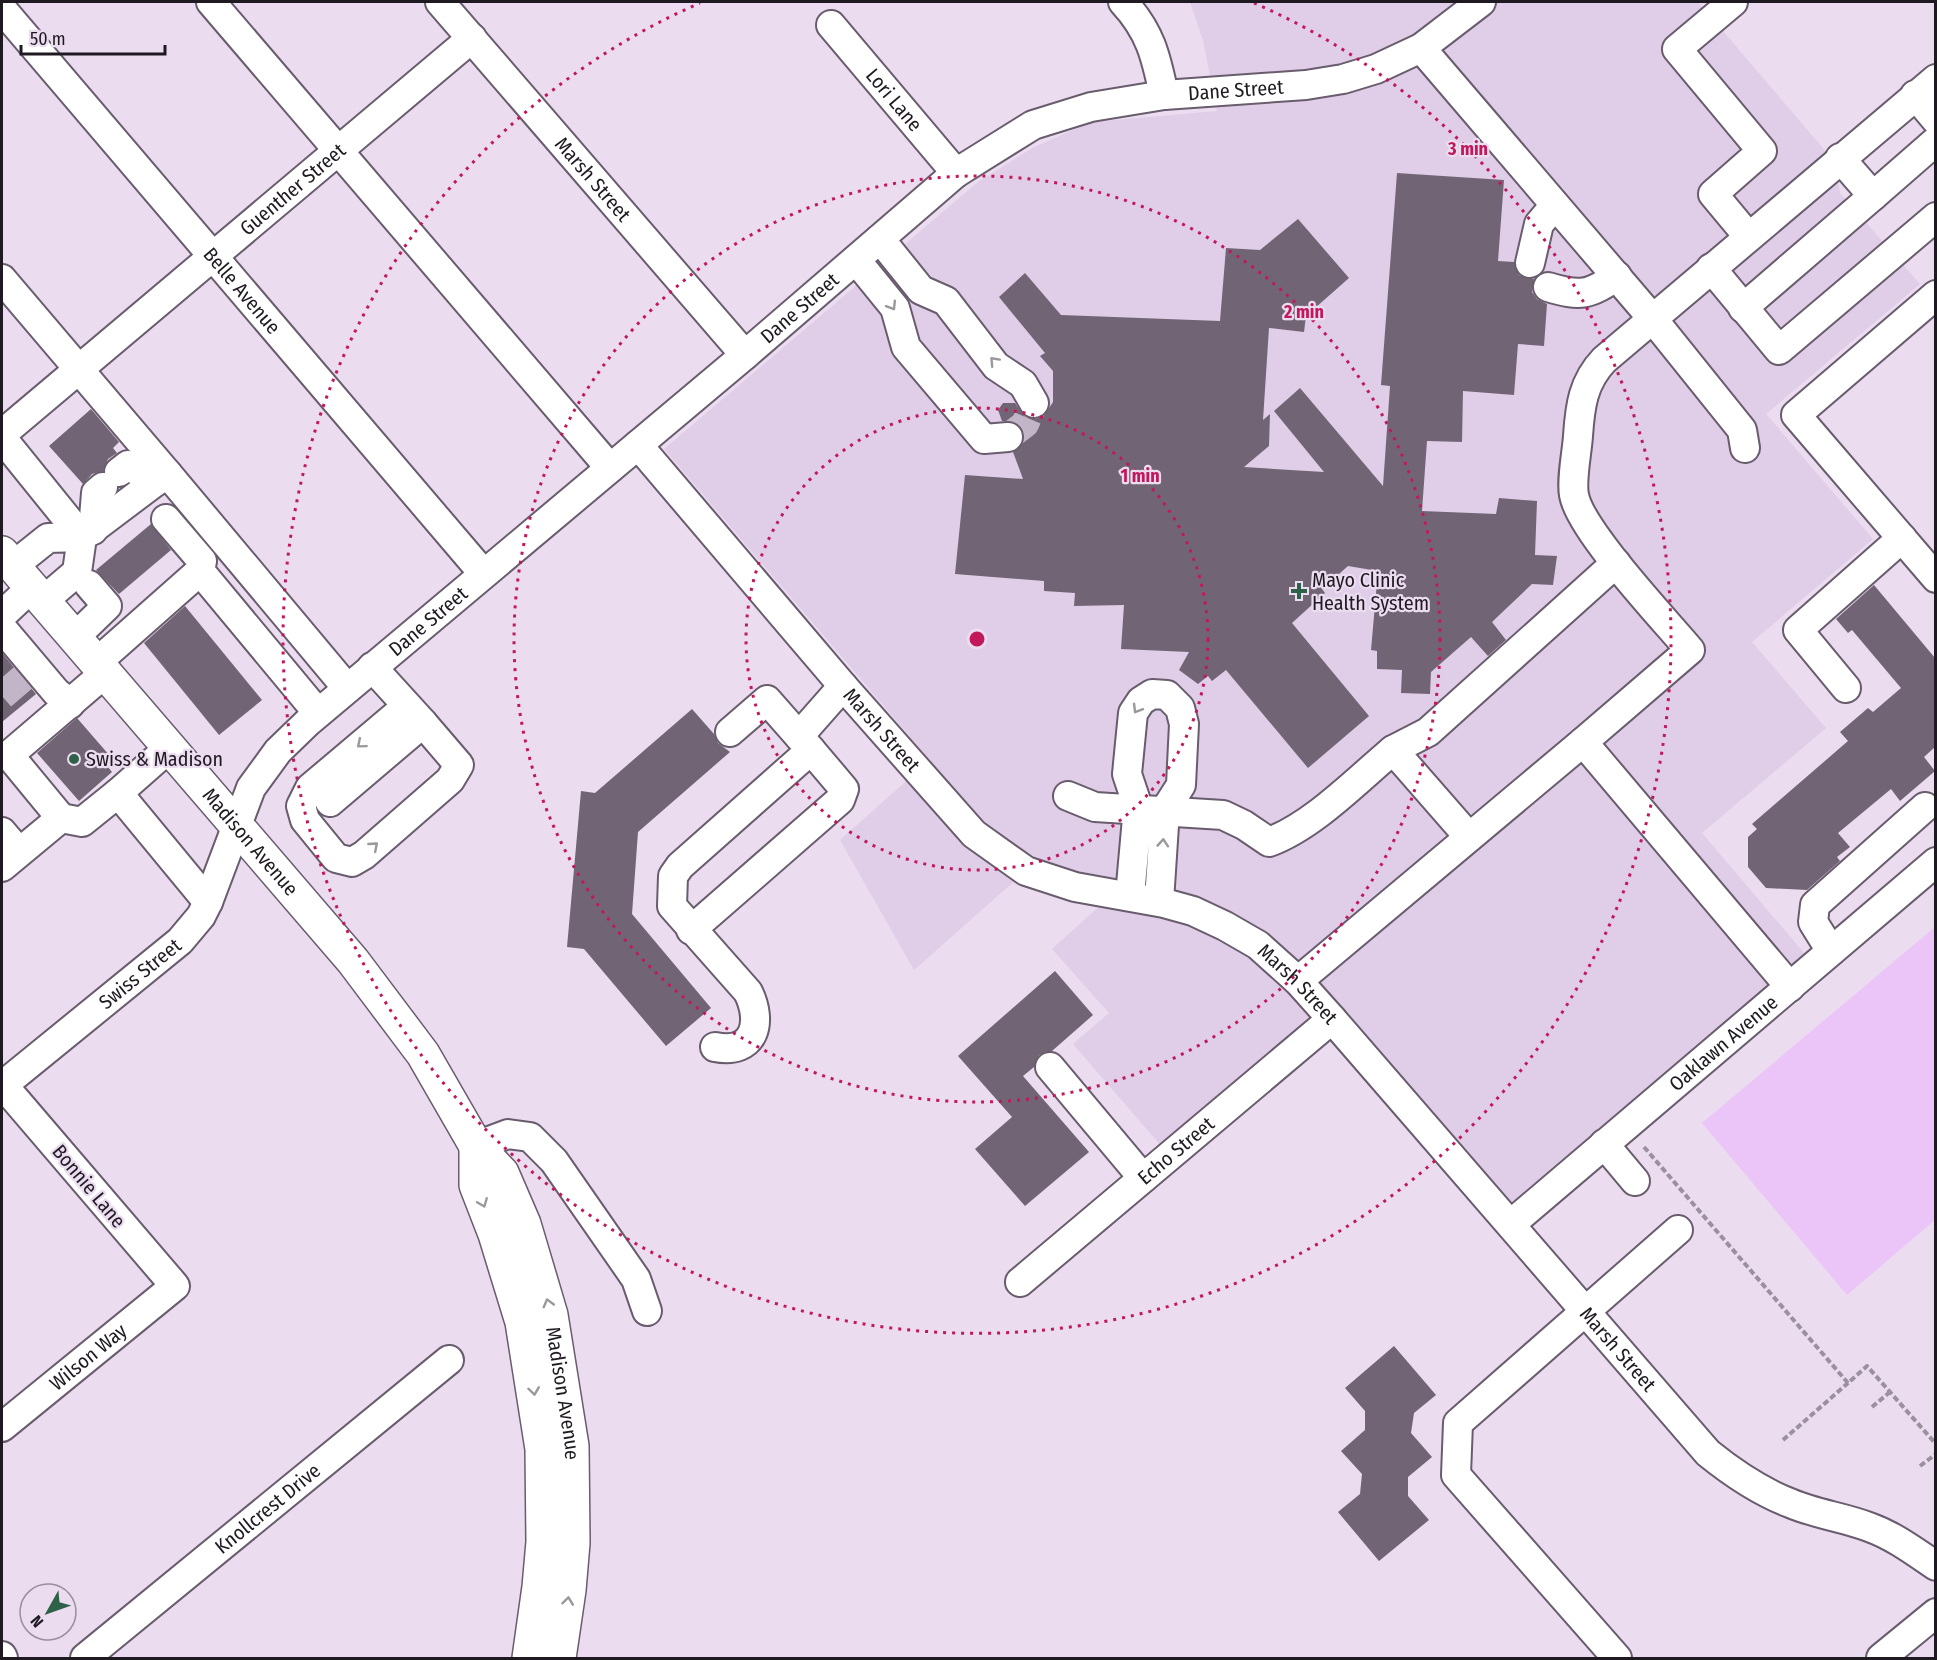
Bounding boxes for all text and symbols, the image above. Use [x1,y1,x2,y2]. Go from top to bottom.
scale bar [21,18,165,56]
text: 50 m [30,28,66,50]
street label: Lori Lane [861,64,927,136]
street label: Dane Street [1187,75,1285,105]
street label: Marsh Street [550,132,636,227]
street label: Guenther Street [235,138,350,240]
text: 3 min [1447,138,1488,160]
street label: Belle Avenue [199,242,286,339]
street label: Dane Street [756,267,844,348]
one-way arrow [884,300,896,310]
text: 2 min [1283,301,1324,323]
one-way arrow [990,358,1001,368]
text: 1 min [1120,465,1160,487]
place label: Mayo Clinic Health System [1312,568,1429,615]
street label: Dane Street [384,581,473,661]
marker: Mayo Clinic Health System [1290,582,1308,600]
centre of rings [967,629,987,649]
street label: Marsh Street [838,683,926,777]
one-way arrow [1134,702,1145,713]
one-way arrow [357,737,368,748]
place label: Swiss & Madison [86,747,223,771]
marker: Swiss & Madison [67,752,81,766]
street label: Madison Avenue [198,783,303,901]
one-way arrow [1156,839,1169,848]
one-way arrow [367,842,378,853]
street label: Swiss Street [94,933,186,1014]
street label: Marsh Street [1253,939,1343,1029]
street label: Oaklawn Avenue [1664,990,1783,1096]
street label: Echo Street [1133,1111,1219,1190]
street label: Bonnie Lane [47,1140,131,1232]
one-way arrow [476,1197,488,1208]
one-way arrow [543,1298,555,1309]
street label: Marsh Street [1575,1302,1661,1397]
street label: Wilson Way [45,1318,132,1395]
street label: Madison Avenue [541,1325,584,1460]
one-way arrow [528,1386,540,1395]
street label: Knollcrest Drive [210,1458,325,1559]
north arrow [18,1582,78,1642]
one-way arrow [561,1596,574,1605]
text: N [27,1612,47,1631]

